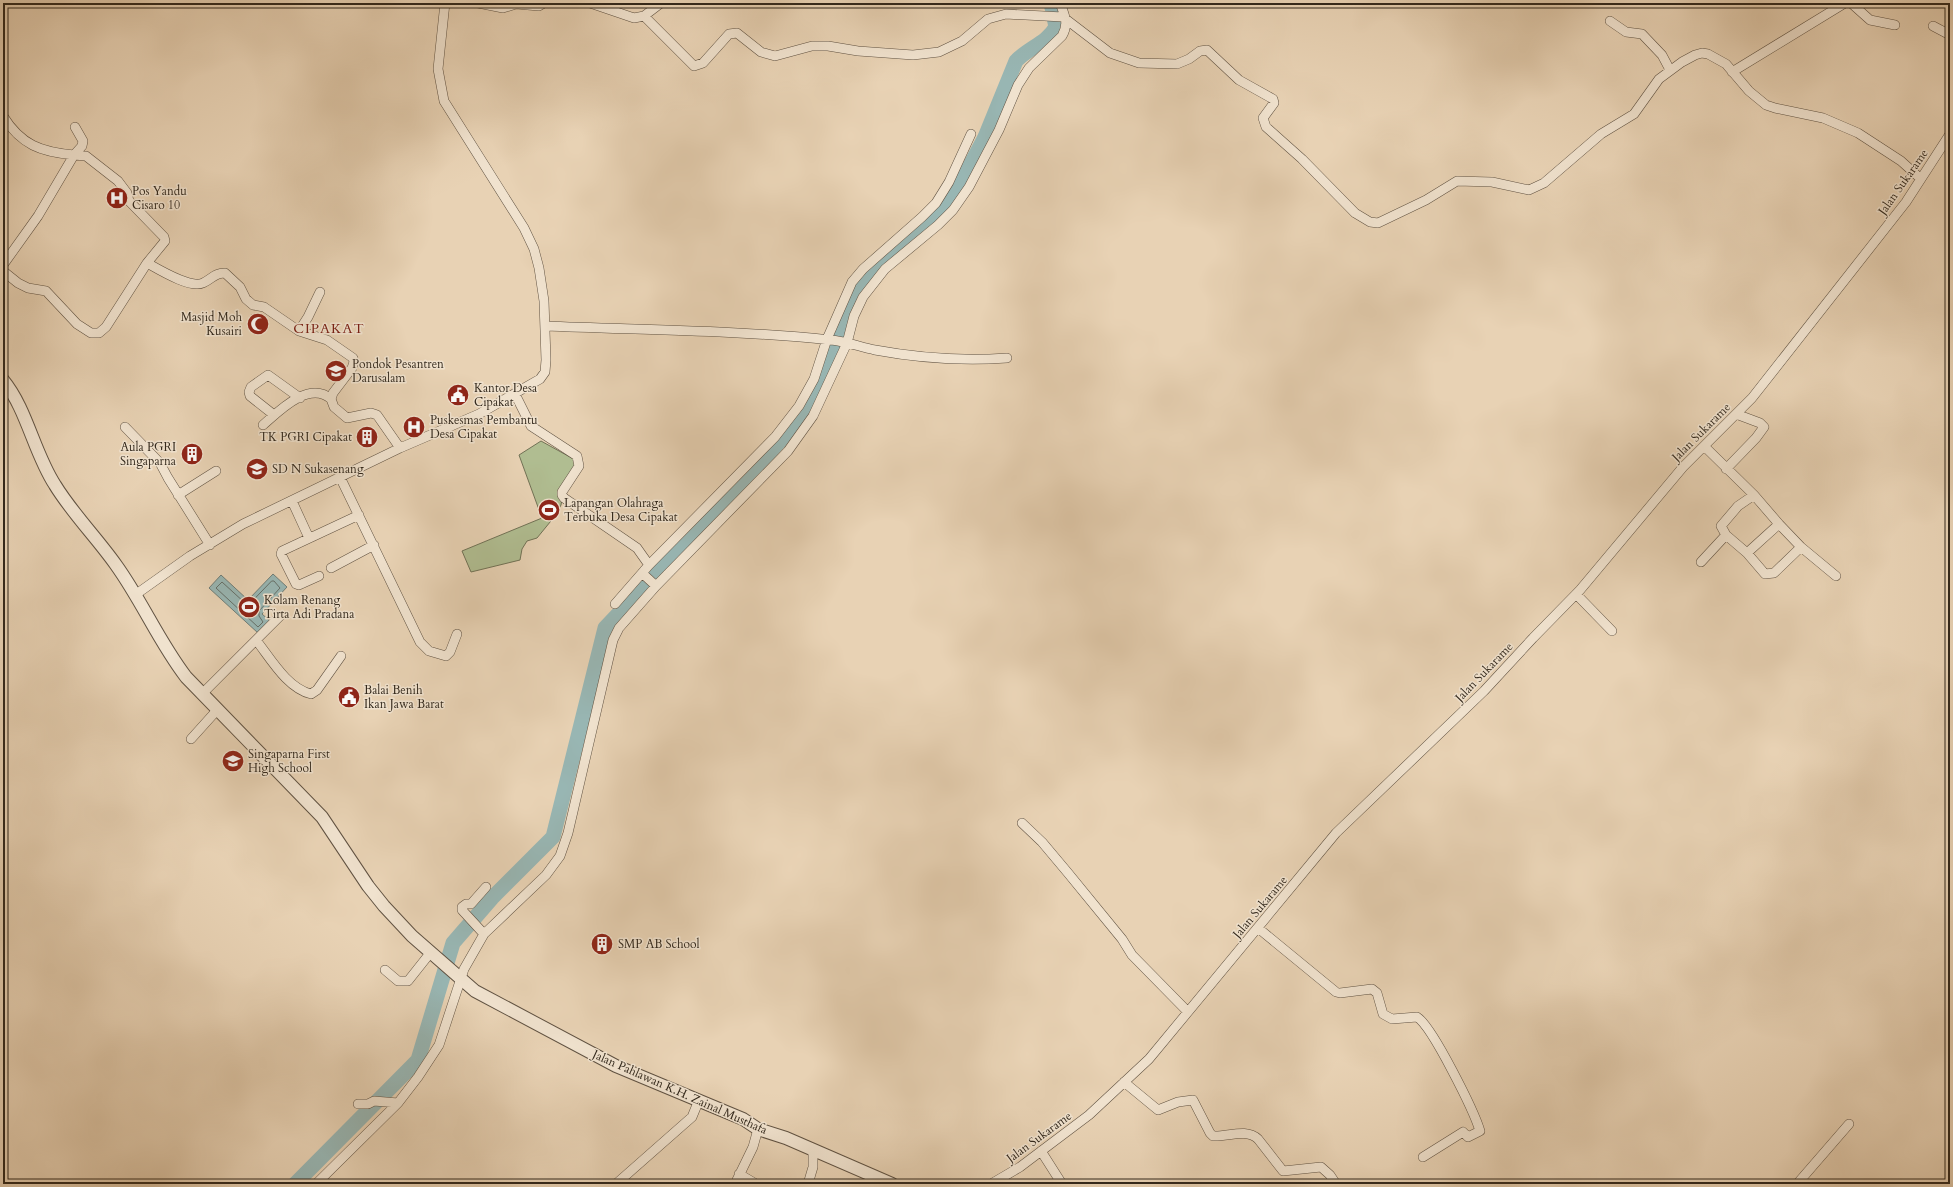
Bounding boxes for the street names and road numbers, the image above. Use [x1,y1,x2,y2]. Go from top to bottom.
street label: Jalan Sukarame [1873,146,1932,220]
street label: Jalan Sukarame [1667,399,1734,466]
street label: Jalan Sukarame [1450,639,1516,707]
street label: Jalan Sukarame [1228,872,1291,943]
street label: Jalan Pahlawan K.H. Zainal Musthafa [588,1045,771,1138]
street label: Jalan Sukarame [1002,1108,1075,1167]

